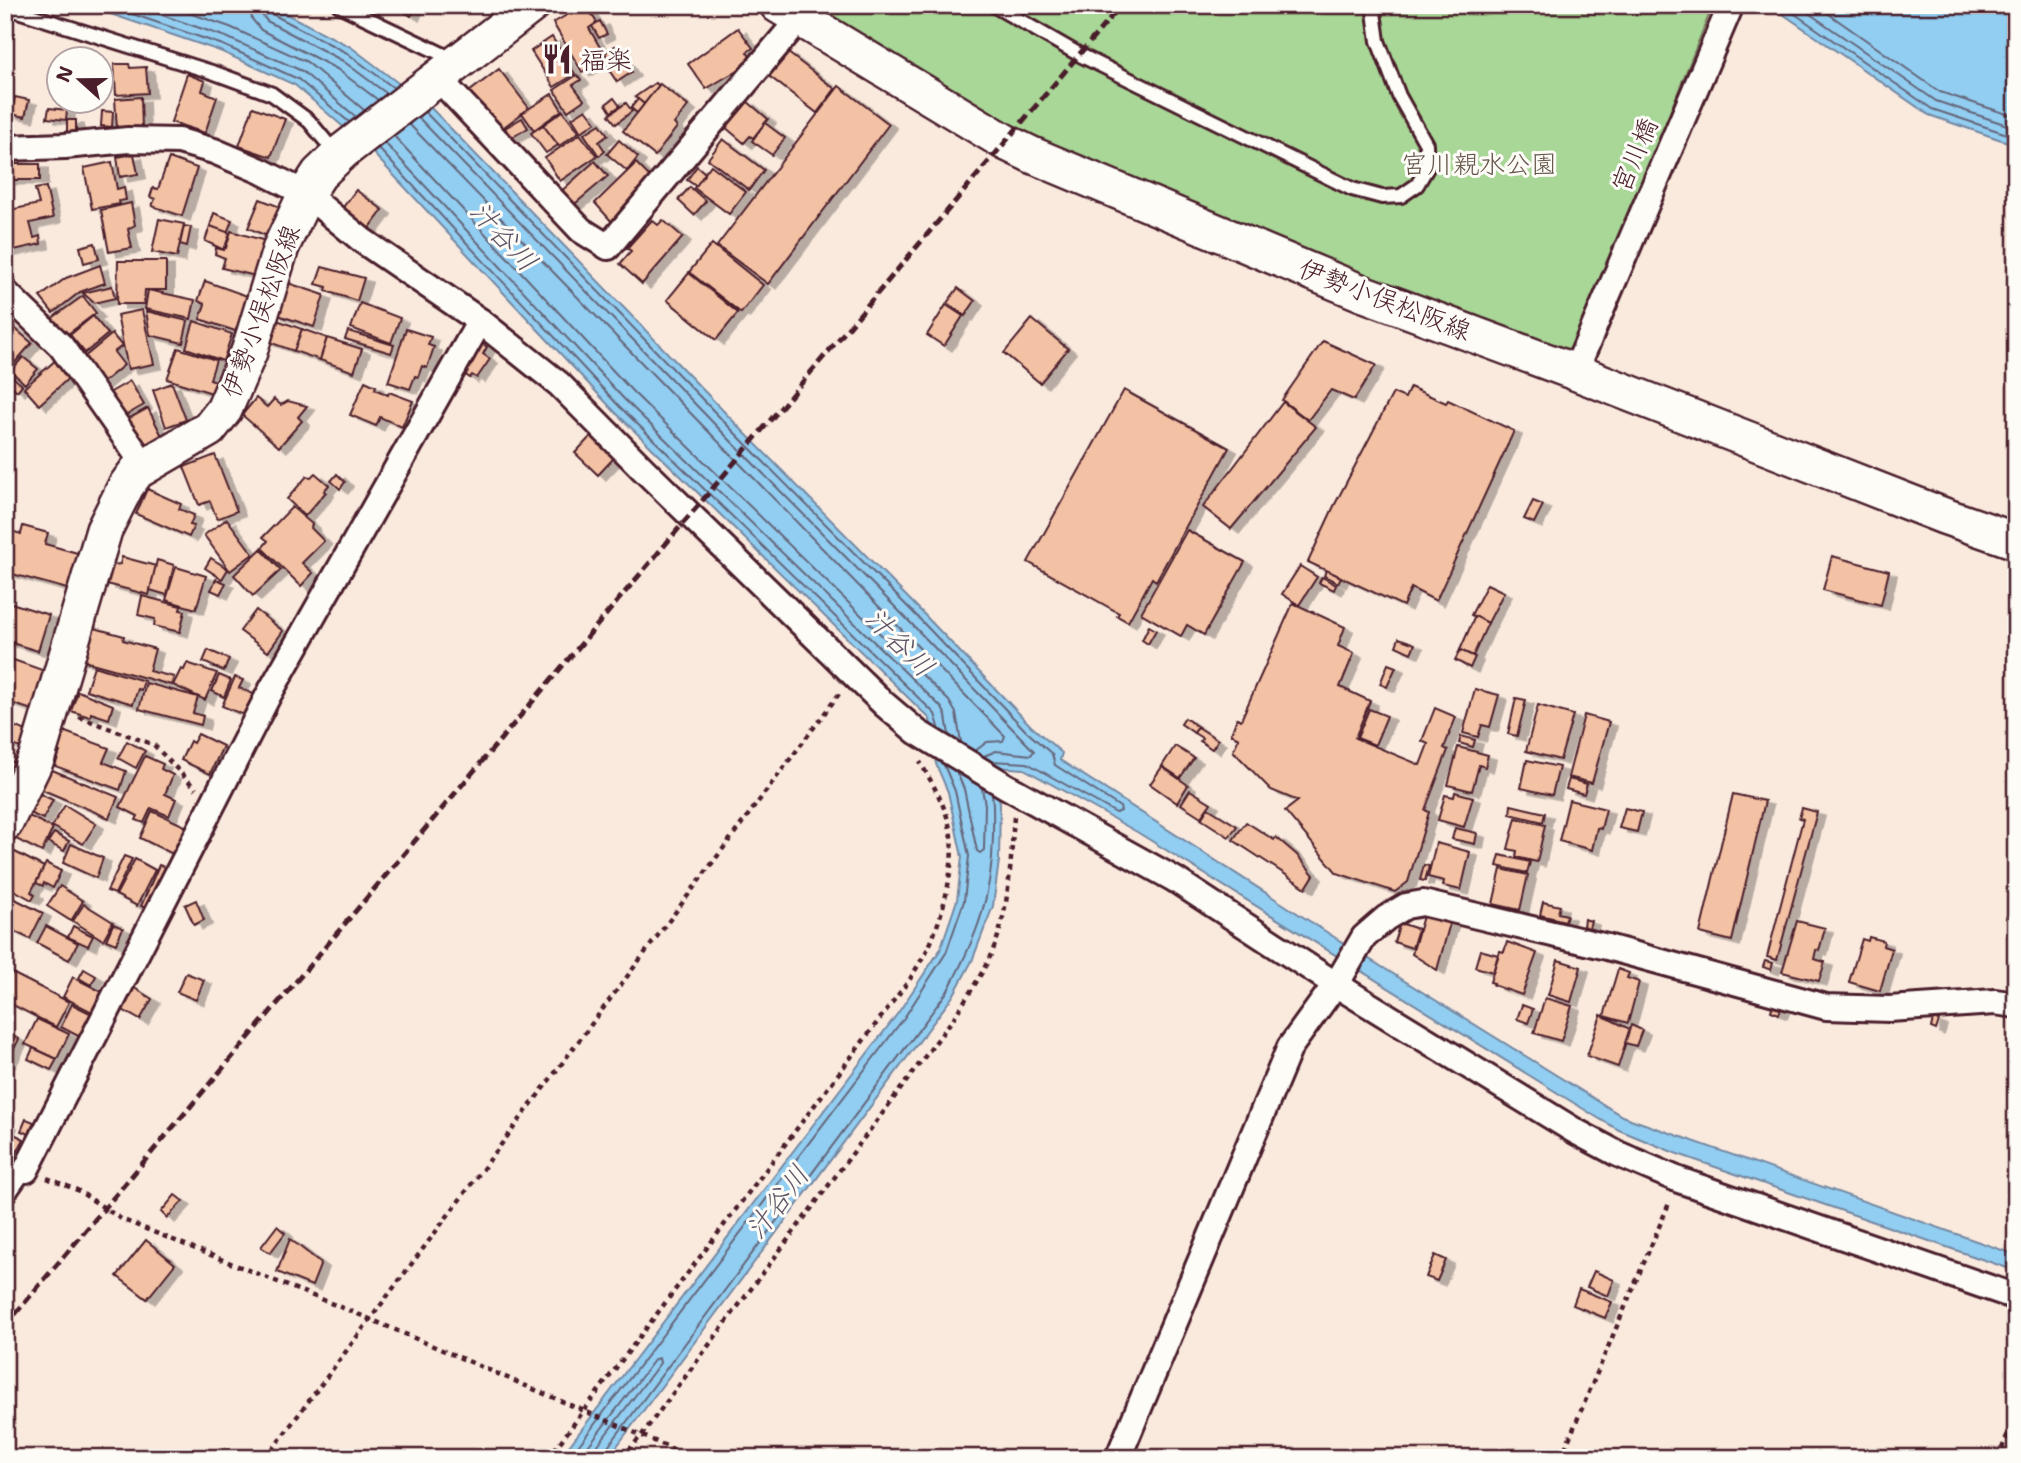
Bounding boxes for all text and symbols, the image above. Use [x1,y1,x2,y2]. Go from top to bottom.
restaurant icon: 福楽 [540,42,574,76]
place label: 福楽 [580,42,632,77]
north arrow [46,46,116,116]
text: N [50,63,79,86]
street label: 宮川橋 [1603,112,1665,198]
park label: 宮川親水公園 [1401,146,1557,181]
water label: 汁谷川 [461,192,547,280]
street label: 伊勢小俣松阪線 [212,219,308,403]
street label: 伊勢小俣松阪線 [1294,250,1476,348]
water label: 汁谷川 [857,599,943,685]
water label: 汁谷川 [737,1157,817,1247]

